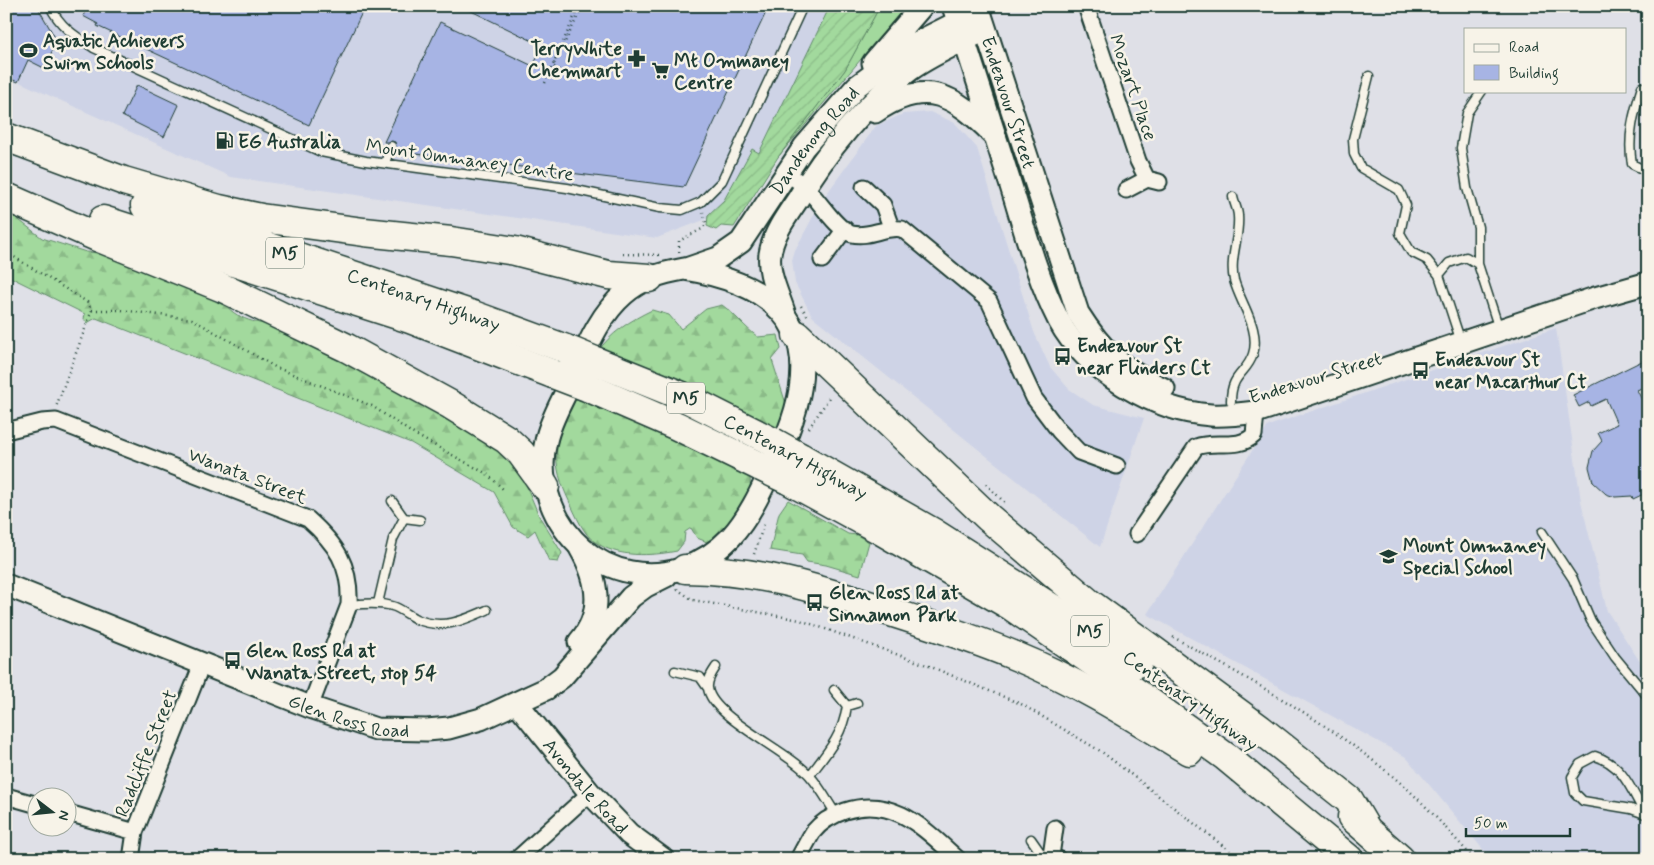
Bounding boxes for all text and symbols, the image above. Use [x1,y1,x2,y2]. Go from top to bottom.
legend [1464,28,1626,92]
place label: Aquatic Achievers Swim Schools [43,29,185,76]
street label: Mozart Place [1103,31,1162,144]
street label: Endeavour Street [975,33,1041,172]
place label: TerryWhite Chemmart [527,37,622,84]
text: Road [1509,38,1539,58]
sports icon: Aquatic Achievers Swim Schools [19,41,39,61]
pharmacy icon: TerryWhite Chemmart [626,49,646,69]
place label: Mt Ommaney Centre [674,49,789,96]
supermarket icon: Mt Ommaney Centre [650,61,670,81]
text: Building [1509,64,1559,85]
street label: Dandenong Road [765,81,865,200]
place label: EG Australia [238,130,341,155]
fuel station icon: EG Australia [214,131,234,151]
street label: Mount Ommaney Centre [364,134,575,188]
road number: M5 [266,238,304,268]
street label: Centenary Highway [344,263,503,338]
place label: Endeavour St near Flinders Ct [1077,334,1211,381]
bus stop icon: Endeavour St near Flinders Ct [1053,346,1073,366]
street label: Endeavour Street [1246,346,1385,411]
place label: Endeavour St near Macarthur Ct [1435,348,1587,395]
bus stop icon: Endeavour St near Macarthur Ct [1411,360,1431,380]
road number: M5 [667,382,705,413]
street label: Centenary Highway [717,409,872,509]
street label: Wanata Street [185,442,310,511]
place label: Mount Ommaney Special School [1403,534,1546,581]
school or university icon: Mount Ommaney Special School [1379,546,1399,566]
place label: Glen Ross Rd at Sinnamon Park [829,581,959,628]
bus stop icon: Glen Ross Rd at Sinnamon Park [805,593,825,613]
road number: M5 [1071,616,1109,646]
place label: Glen Ross Rd at Wanata Street, stop 54 [245,639,437,686]
street label: Centenary Highway [1116,645,1263,760]
bus stop icon: Glen Ross Rd at Wanata Street, stop 54 [222,651,242,671]
street label: Radcliffe Street [110,686,183,821]
street label: Glen Ross Road [284,689,409,744]
street label: Avondale Road [537,734,634,840]
north arrow [28,788,78,838]
scale bar [1466,805,1570,837]
text: N [54,808,73,822]
text: 50 m [1474,814,1508,834]

